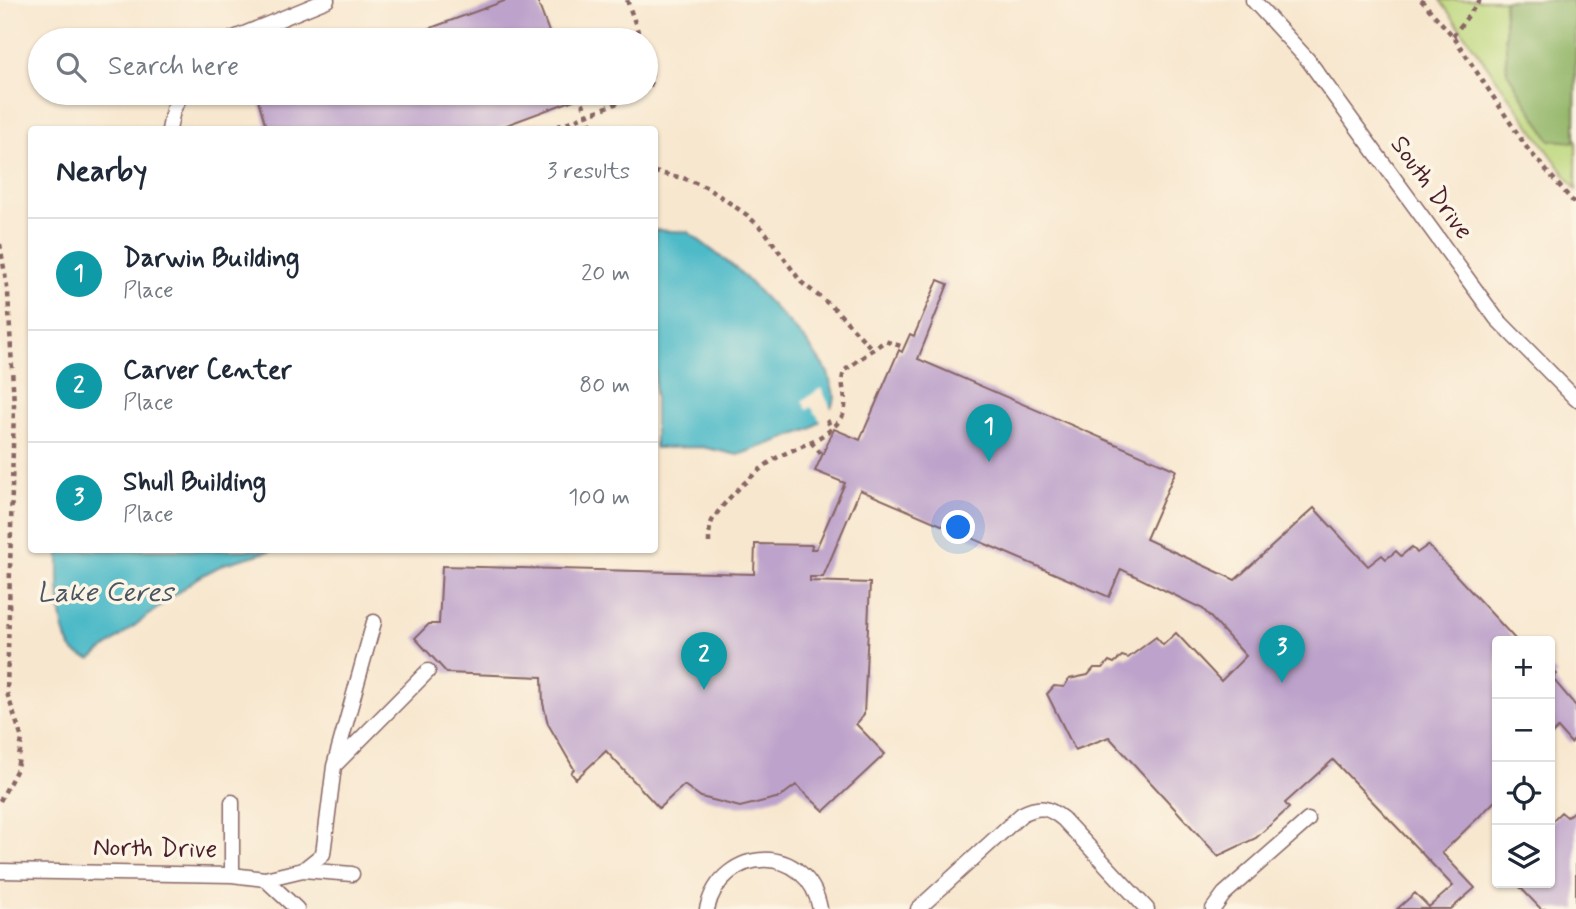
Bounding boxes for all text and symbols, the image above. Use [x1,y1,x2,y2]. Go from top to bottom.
search box [28,28,658,105]
icon: search [52,48,90,86]
text: Search here [108,50,239,84]
street label: South Drive [1382,129,1480,247]
text: Nearby [56,152,147,191]
text: 3 results [547,157,630,187]
text: Darwin Building [123,242,300,276]
text: 1 [74,259,84,289]
text: 20 m [581,259,630,289]
text: Place [123,276,174,306]
text: Carver Center [123,354,292,388]
text: 2 [73,371,85,401]
text: 80 m [579,371,630,401]
text: Place [123,388,174,418]
pin: 1 [966,404,1012,462]
text: Shull Building [123,466,266,500]
text: 3 [74,483,84,513]
text: 100 m [568,483,630,513]
text: Place [123,500,174,530]
your location [941,510,975,544]
water label: Lake Ceres [37,575,176,612]
pin: 3 [1259,625,1305,683]
pin: 2 [681,632,727,690]
map controls [1492,636,1555,888]
button: + [1492,636,1555,699]
button: − [1492,699,1555,762]
button: locate [1492,762,1555,825]
button: layers [1492,825,1555,888]
street label: North Drive [92,831,218,867]

